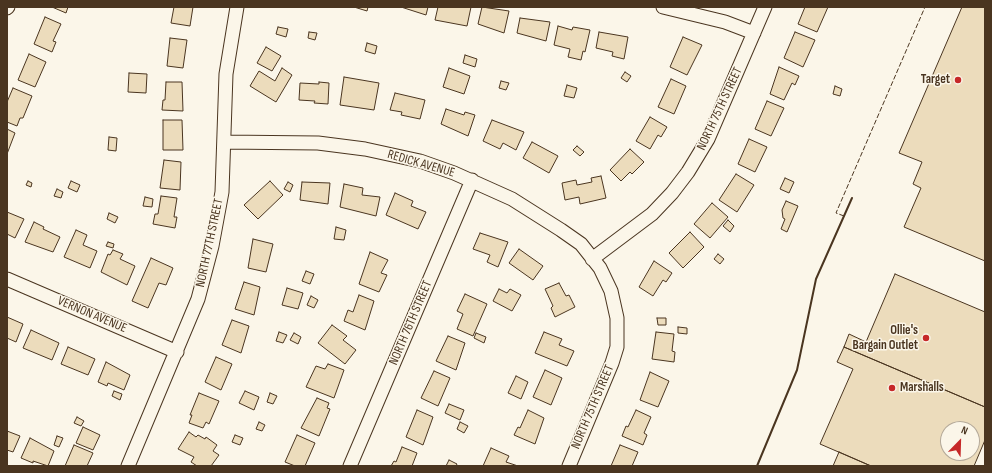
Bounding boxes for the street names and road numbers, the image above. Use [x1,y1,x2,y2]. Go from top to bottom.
street label: NORTH 75TH STREET [694,65,746,153]
street label: REDICK AVENUE [385,147,457,181]
street label: NORTH 77TH STREET [193,197,227,289]
street label: NORTH 76TH STREET [386,278,436,368]
street label: VERNON AVENUE [55,293,129,337]
street label: NORTH 75TH STREET [568,363,618,451]

